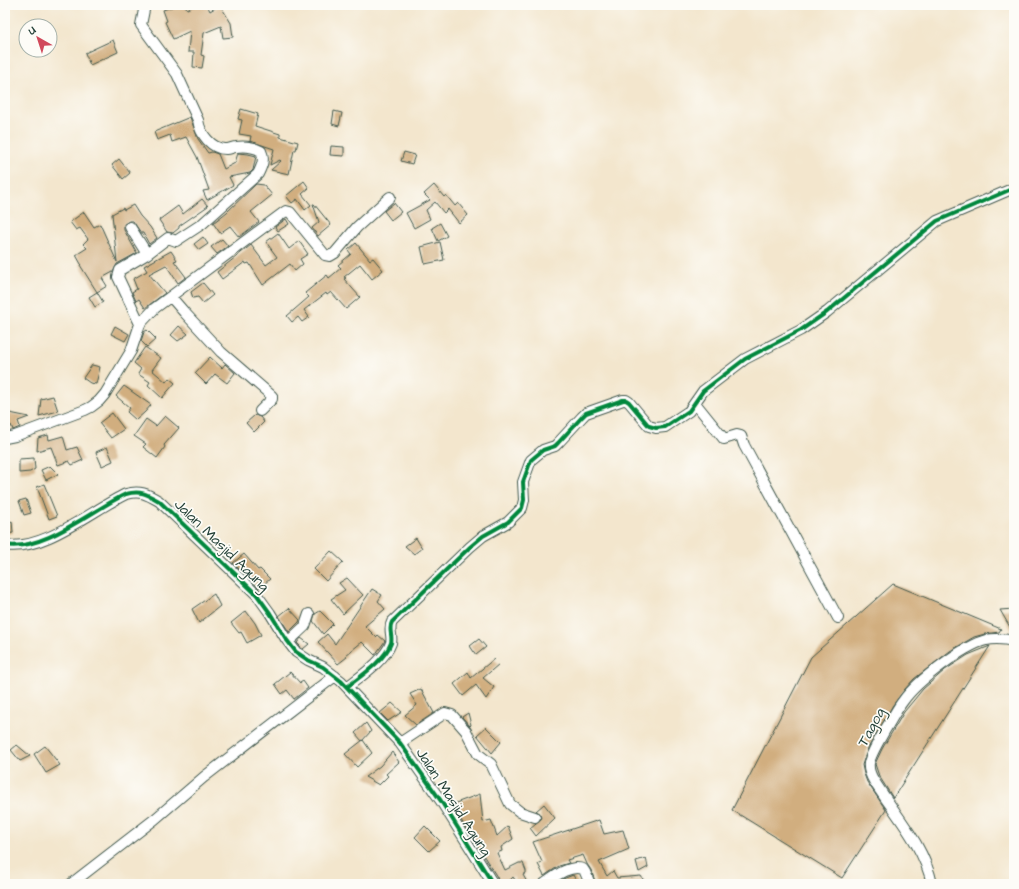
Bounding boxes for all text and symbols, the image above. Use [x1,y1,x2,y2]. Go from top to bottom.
north arrow [18,18,58,58]
text: U [24,23,39,39]
street label: Jalan Masjid Agung [169,494,274,597]
street label: Tagog [853,704,891,751]
street label: Jalan Masjid Agung [410,744,497,861]

